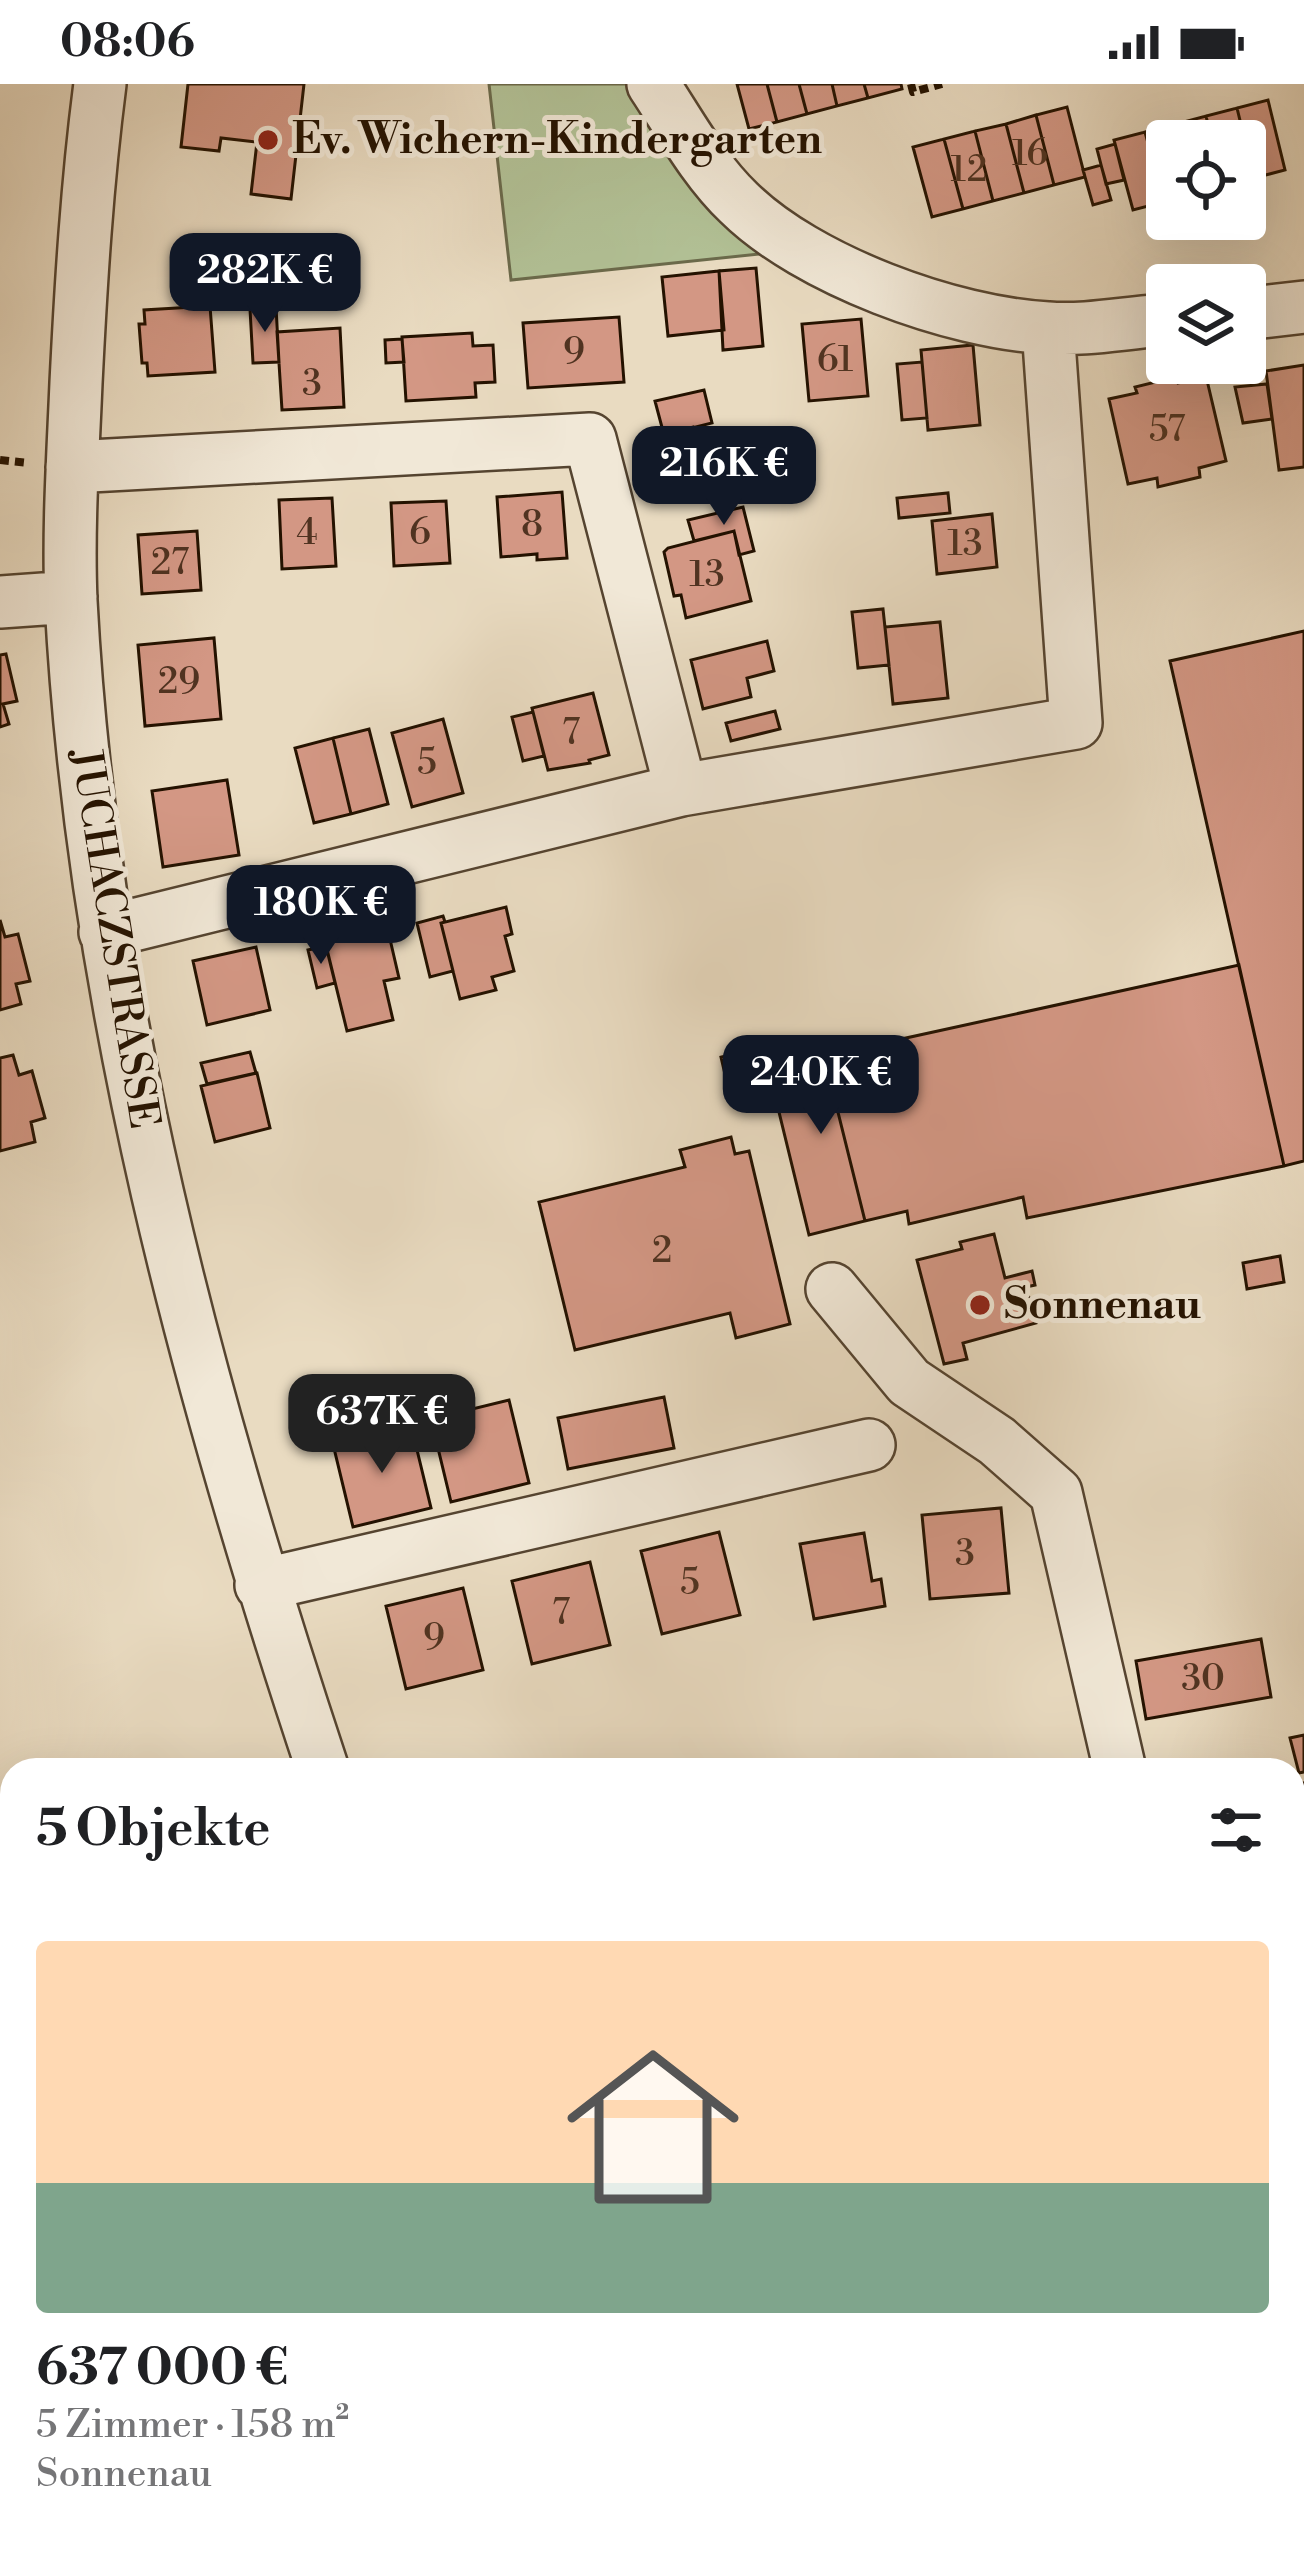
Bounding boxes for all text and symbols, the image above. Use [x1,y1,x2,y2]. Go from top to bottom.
text: 08:06 [60,14,195,71]
place label: Ev. Wichern-Kindergarten [292,114,822,167]
map controls [1146,120,1266,384]
button: locate [1146,120,1266,240]
marker: Ev. Wichern-Kindergarten [255,127,281,153]
house number: 16 [1012,132,1048,177]
house number: 12 [951,148,987,193]
pin: 282K € [167,233,363,335]
text: 282K € [197,247,333,296]
button: layers [1146,264,1266,384]
house number: 9 [563,330,585,375]
house number: 61 [817,338,854,383]
house number: 3 [302,362,322,407]
house number: 57 [1149,408,1185,453]
pin: 216K € [626,426,822,528]
text: 216K € [659,440,789,489]
house number: 8 [521,503,543,548]
house number: 4 [296,511,318,556]
house number: 6 [409,511,431,556]
house number: 13 [947,522,983,567]
house number: 27 [151,541,189,586]
house number: 13 [689,553,725,598]
house number: 29 [158,660,200,705]
house number: 7 [562,711,580,756]
house number: 5 [417,741,437,786]
street label: JUCHACZSTRASSE [58,744,170,1132]
pin: 180K € [223,865,419,967]
text: 180K € [254,879,388,928]
pin: 240K € [723,1035,919,1137]
text: 240K € [750,1049,892,1098]
house number: 2 [652,1229,672,1274]
place label: Sonnenau [1004,1279,1201,1332]
marker: Sonnenau [967,1292,993,1318]
pin: 637K € [284,1374,480,1476]
text: 637K € [315,1388,449,1437]
house number: 3 [955,1532,975,1577]
house number: 5 [680,1561,700,1606]
house number: 7 [552,1591,570,1636]
house number: 9 [423,1616,445,1661]
house number: 30 [1181,1657,1225,1702]
icon: filters [1203,1797,1269,1863]
text: 5 Objekte [36,1798,270,1862]
icon: home [545,2019,761,2235]
text: 637 000 € [36,2337,288,2401]
text: 5 Zimmer · 158 m² [36,2401,349,2450]
text: Sonnenau [36,2450,212,2499]

